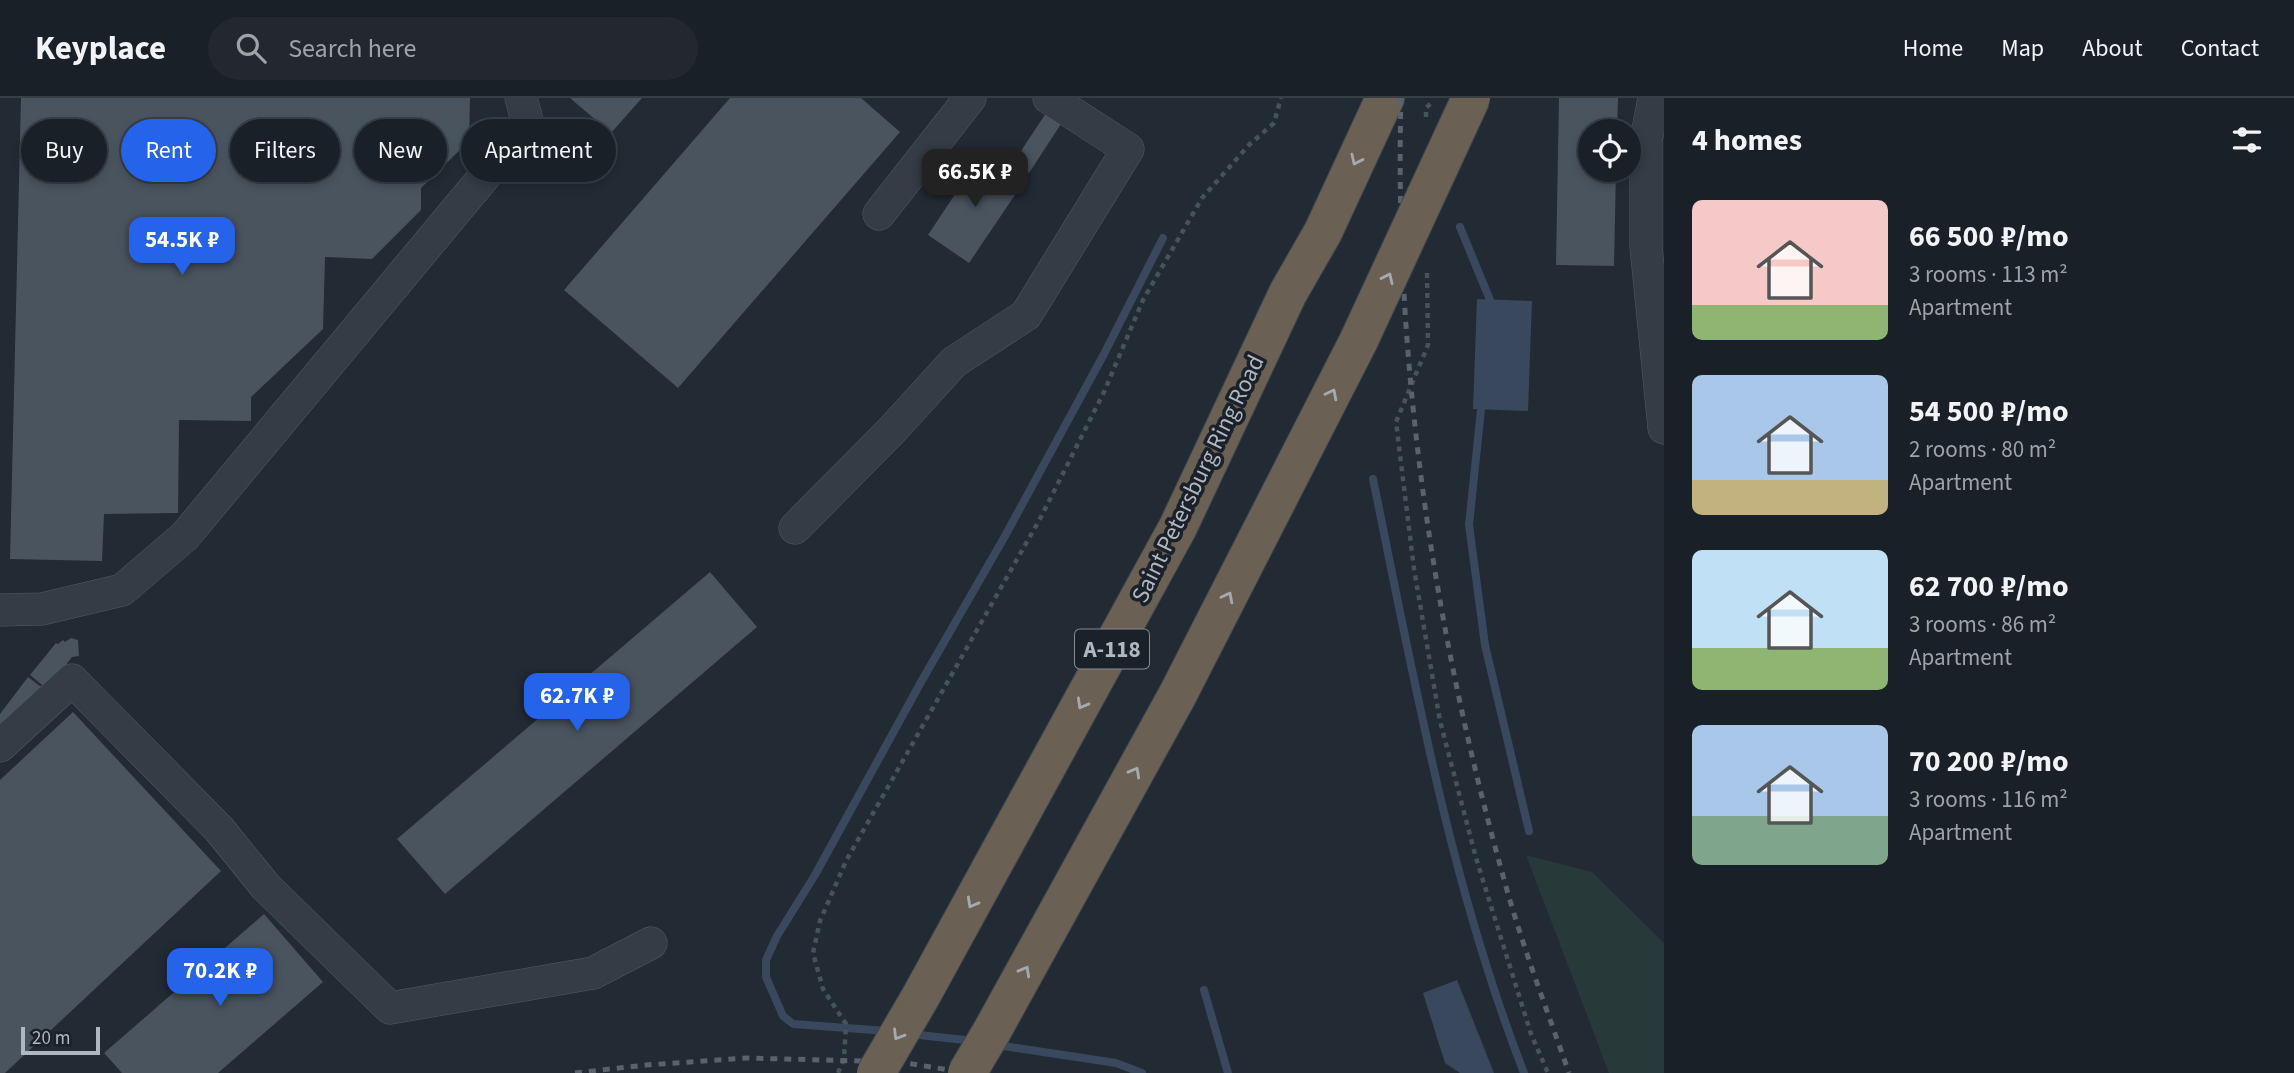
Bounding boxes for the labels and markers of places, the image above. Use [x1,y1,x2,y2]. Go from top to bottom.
pin: 66.5K ₽ [910,150,1040,209]
pin: 54.5K ₽ [117,218,247,277]
pin: 62.7K ₽ [512,674,642,733]
pin: 70.2K ₽ [155,948,285,1008]

